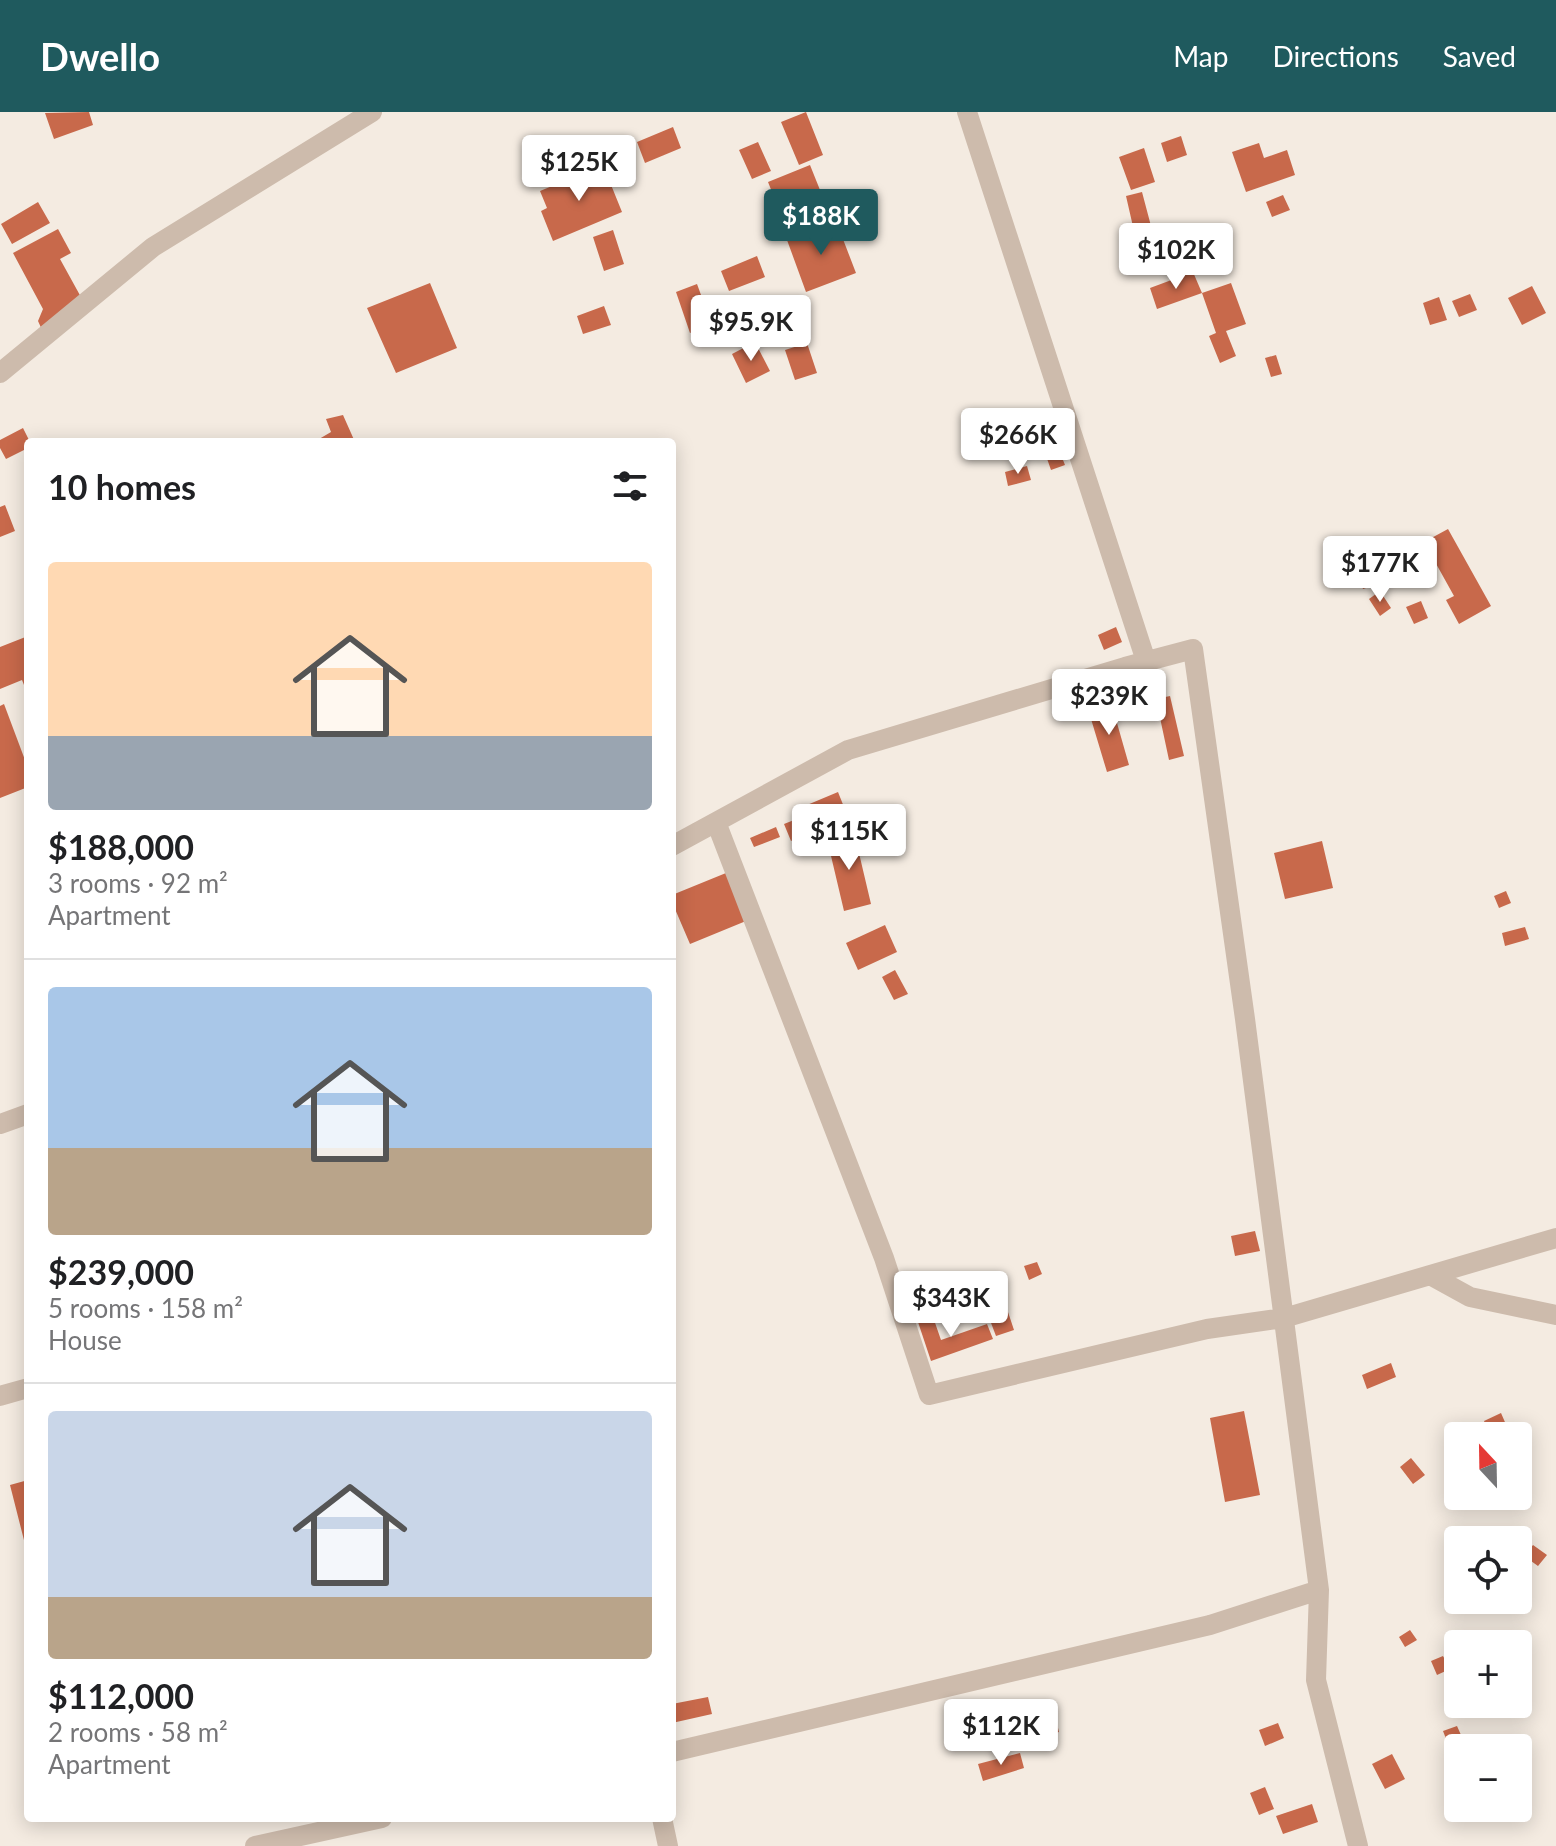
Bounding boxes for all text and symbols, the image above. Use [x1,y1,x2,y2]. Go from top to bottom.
text: Dwello [40,33,160,79]
text: Map [1173,39,1228,73]
text: Directions [1272,39,1399,73]
text: Saved [1443,39,1516,73]
pin: $125K [523,135,635,203]
text: $125K [540,145,618,177]
pin: $188K [765,189,877,257]
text: $188K [782,199,860,231]
pin: $102K [1120,223,1232,291]
text: $102K [1137,233,1215,265]
pin: $95.9K [686,295,816,363]
text: $95.9K [709,305,793,337]
pin: $266K [962,408,1074,476]
text: $266K [979,418,1057,450]
icon: filters [608,464,652,508]
text: 10 homes [48,466,196,507]
pin: $177K [1324,536,1436,604]
text: $177K [1341,546,1419,578]
icon: home [278,614,422,758]
pin: $239K [1053,669,1165,737]
text: $239K [1070,679,1148,711]
pin: $115K [793,804,905,872]
text: $115K [810,814,888,846]
text: $188,000 [48,826,194,867]
text: 3 rooms · 92 m² [48,867,228,899]
text: Apartment [48,899,171,931]
icon: home [278,1039,422,1183]
text: $239,000 [48,1251,194,1292]
pin: $343K [895,1271,1007,1339]
text: $343K [912,1281,990,1313]
text: 5 rooms · 158 m² [48,1292,243,1324]
text: House [48,1324,122,1356]
north arrow [1444,1422,1532,1510]
map controls [1444,1422,1532,1822]
icon: home [278,1463,422,1607]
button: locate [1444,1526,1532,1614]
button: + [1444,1630,1532,1718]
text: $112,000 [48,1675,194,1716]
pin: $112K [945,1699,1057,1767]
text: $112K [962,1709,1040,1741]
text: 2 rooms · 58 m² [48,1716,228,1748]
button: − [1444,1734,1532,1822]
text: Apartment [48,1748,171,1780]

